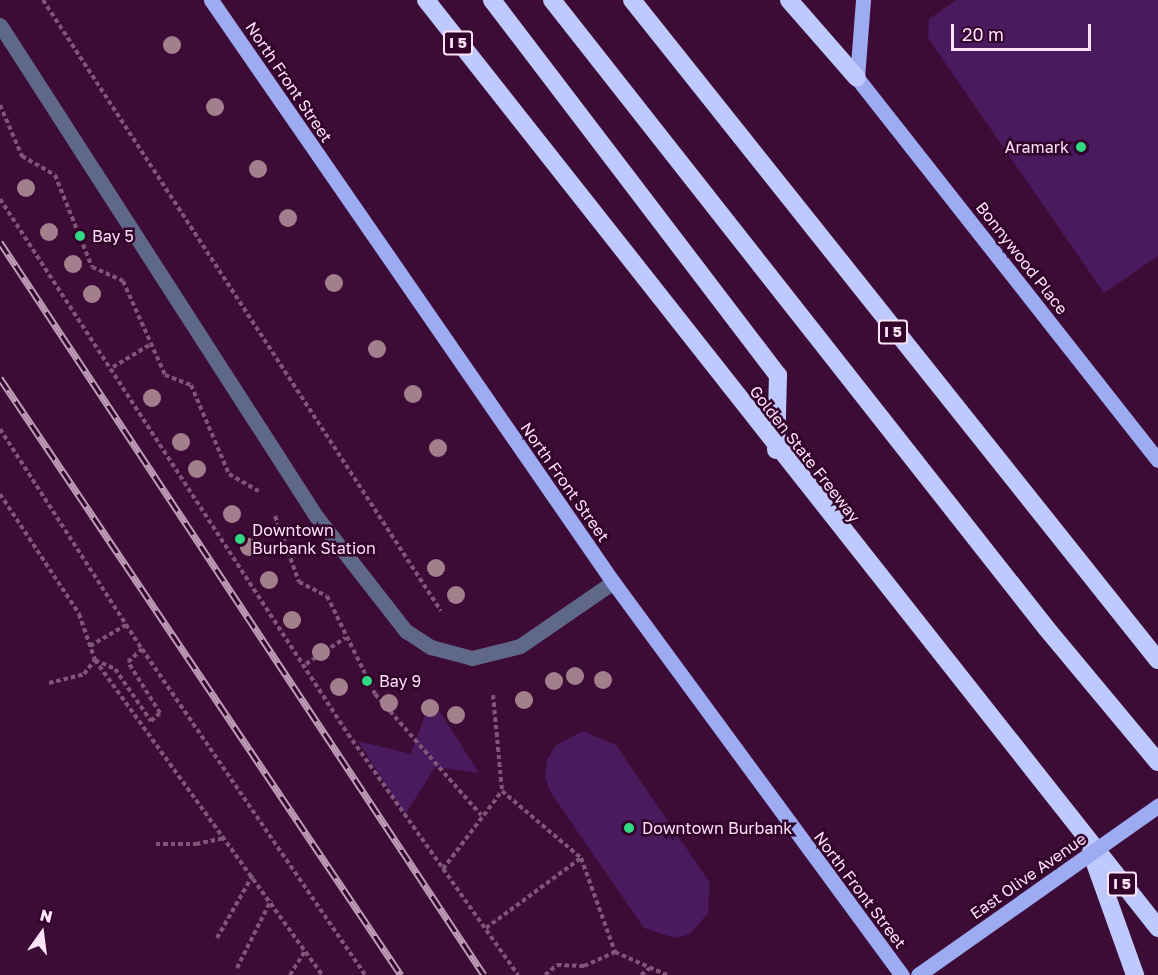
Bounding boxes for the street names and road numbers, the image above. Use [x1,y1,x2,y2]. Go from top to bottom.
street label: North Front Street [242,18,336,146]
road number: I 5 [443,31,473,55]
street label: Bonnywood Place [972,198,1072,318]
road number: I 5 [878,320,908,344]
street label: Golden State Freeway [746,382,864,526]
street label: North Front Street [517,419,613,545]
street label: North Front Street [810,828,910,952]
street label: East Olive Avenue [966,829,1090,923]
road number: I 5 [1107,872,1137,896]

